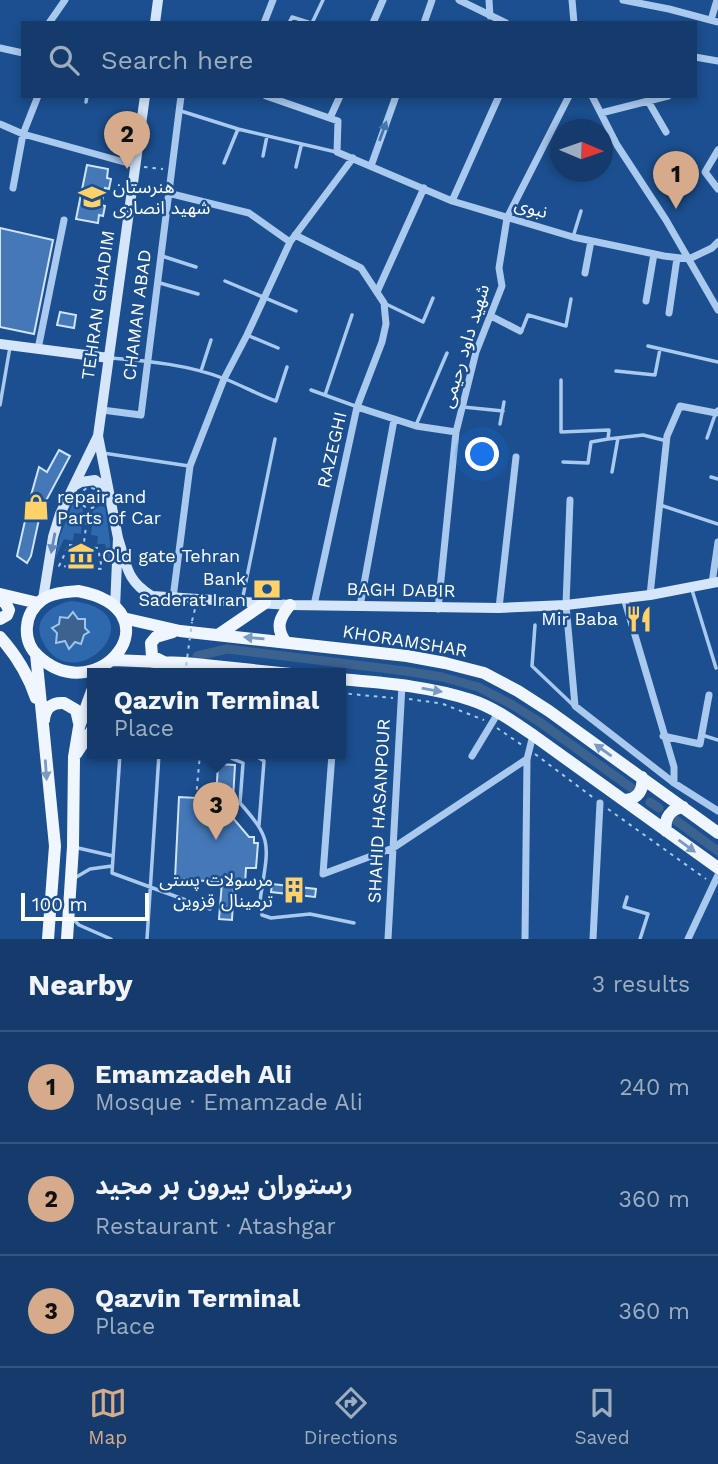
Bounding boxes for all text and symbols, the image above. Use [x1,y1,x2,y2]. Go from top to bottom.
search box [21,21,697,98]
icon: search [45,41,83,79]
text: Search here [101,45,253,75]
pin: 2 [104,111,150,169]
north arrow [550,119,613,182]
one-way arrow [378,120,389,141]
pin: 1 [653,151,699,209]
place label: هنرستان شهید انصاری [113,176,210,219]
school or university icon: هنرستان شهید انصاری [77,182,107,212]
street label: نبوی [512,193,550,223]
street label: TEHRAN GHADIM [77,229,118,381]
street label: CHAMAN ABAD [118,248,155,382]
street label: شهید داود رحیمی [436,281,494,411]
street label: RAZEGHI [313,410,351,490]
your location [465,437,499,471]
place label: repair and Parts of Car [57,486,161,528]
shop icon: repair and Parts of Car [21,492,51,522]
one-way arrow [47,532,58,554]
museum icon: Old gate Tehran [66,541,96,571]
place label: Old gate Tehran [102,545,240,566]
place label: Bank Saderat Iran [139,568,246,610]
bank icon: Bank Saderat Iran [252,574,282,604]
street label: BAGH DABIR [346,578,456,601]
restaurant icon: Mir Baba [624,604,654,634]
place label: Mir Baba [541,608,618,629]
street label: KHORAMSHAR [341,620,469,661]
one-way arrow [243,632,265,643]
popup [87,668,346,759]
text: Qazvin Terminal [114,685,319,715]
one-way arrow [421,685,443,696]
text: Place [114,715,174,742]
street label: SHAHID HASANPOUR [363,718,394,904]
one-way arrow [594,743,612,757]
one-way arrow [41,760,52,782]
pin: 3 [193,782,239,840]
one-way arrow [678,838,696,852]
place label: مرسولات پستی ترمینال قزوین [159,869,273,912]
building icon: مرسولات پستی ترمینال قزوین [279,875,309,905]
scale bar [21,890,149,922]
text: 100 m [32,893,88,916]
text: Nearby [28,967,133,1002]
text: 3 results [592,971,690,998]
text: Emamzadeh Ali [95,1059,292,1089]
text: 1 [46,1074,56,1101]
text: 240 m [619,1074,690,1101]
text: Mosque · Emamzade Ali [95,1089,363,1116]
text: رستوران بیرون بر مجید [95,1170,353,1200]
text: 2 [44,1186,58,1213]
text: 360 m [619,1186,690,1213]
text: Restaurant · Atashgar [95,1213,336,1240]
text: Qazvin Terminal [95,1283,300,1313]
text: 3 [44,1298,58,1325]
text: 360 m [619,1298,690,1325]
text: Place [95,1313,155,1340]
tab: Map [88,1384,127,1449]
tab: Directions [304,1384,398,1449]
tab: Saved [574,1384,630,1449]

